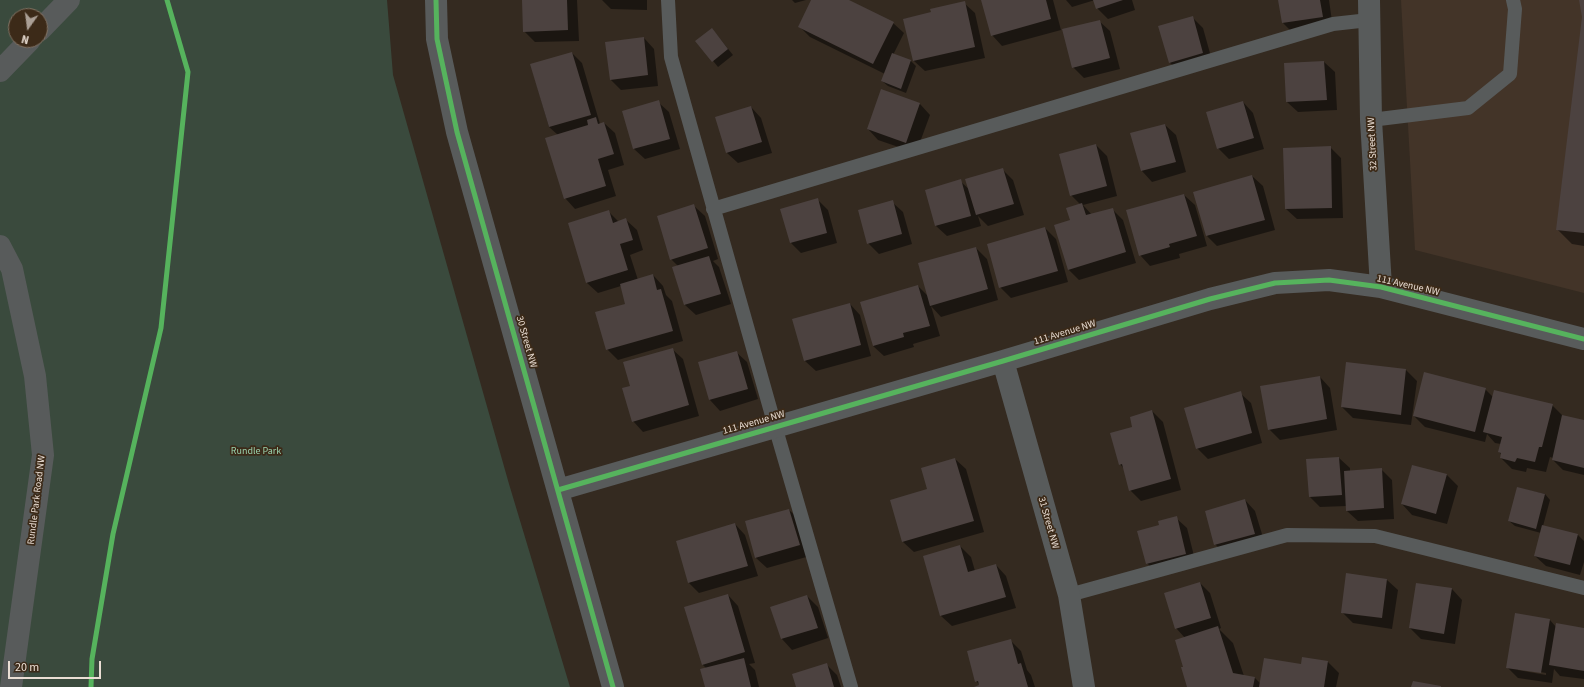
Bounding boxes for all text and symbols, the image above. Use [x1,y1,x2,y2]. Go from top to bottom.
north arrow [8,8,48,48]
text: N [20,31,31,47]
street label: 32 Street NW [1366,117,1380,171]
street label: 111 Avenue NW [1375,273,1441,299]
street label: 30 Street NW [513,315,539,369]
street label: 111 Avenue NW [1033,318,1097,348]
street label: 111 Avenue NW [722,408,786,438]
park label: Rundle Park [231,446,281,458]
street label: Rundle Park Road NW [26,455,48,545]
street label: 31 Street NW [1035,496,1061,550]
scale bar [10,653,103,679]
text: 20 m [15,659,39,676]

